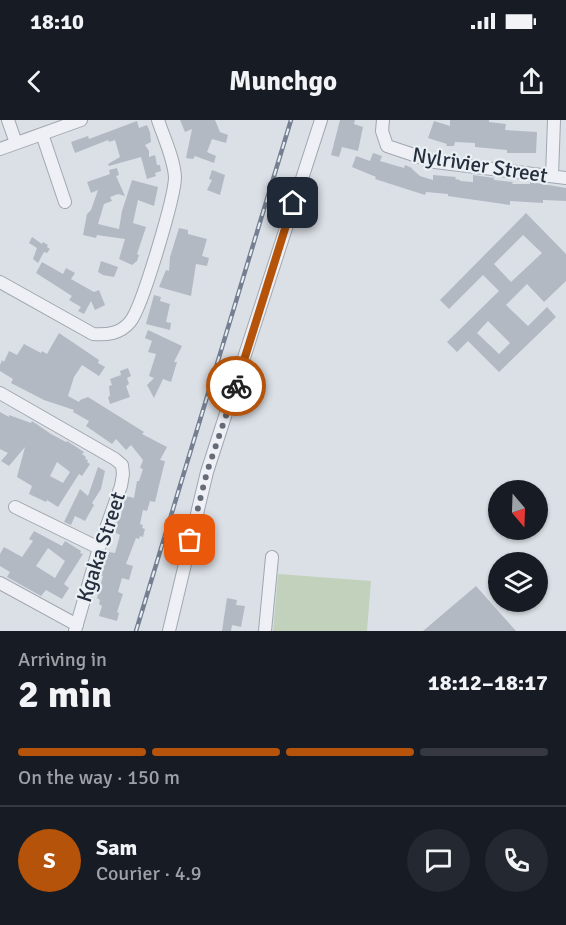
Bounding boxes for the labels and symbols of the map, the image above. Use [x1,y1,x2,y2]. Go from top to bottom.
street label: Nylrivier Street [411,141,549,189]
pin [267,177,318,228]
courier [206,356,266,416]
north arrow [488,480,548,540]
street label: Kgaka Street [71,489,131,605]
pin [164,514,215,565]

